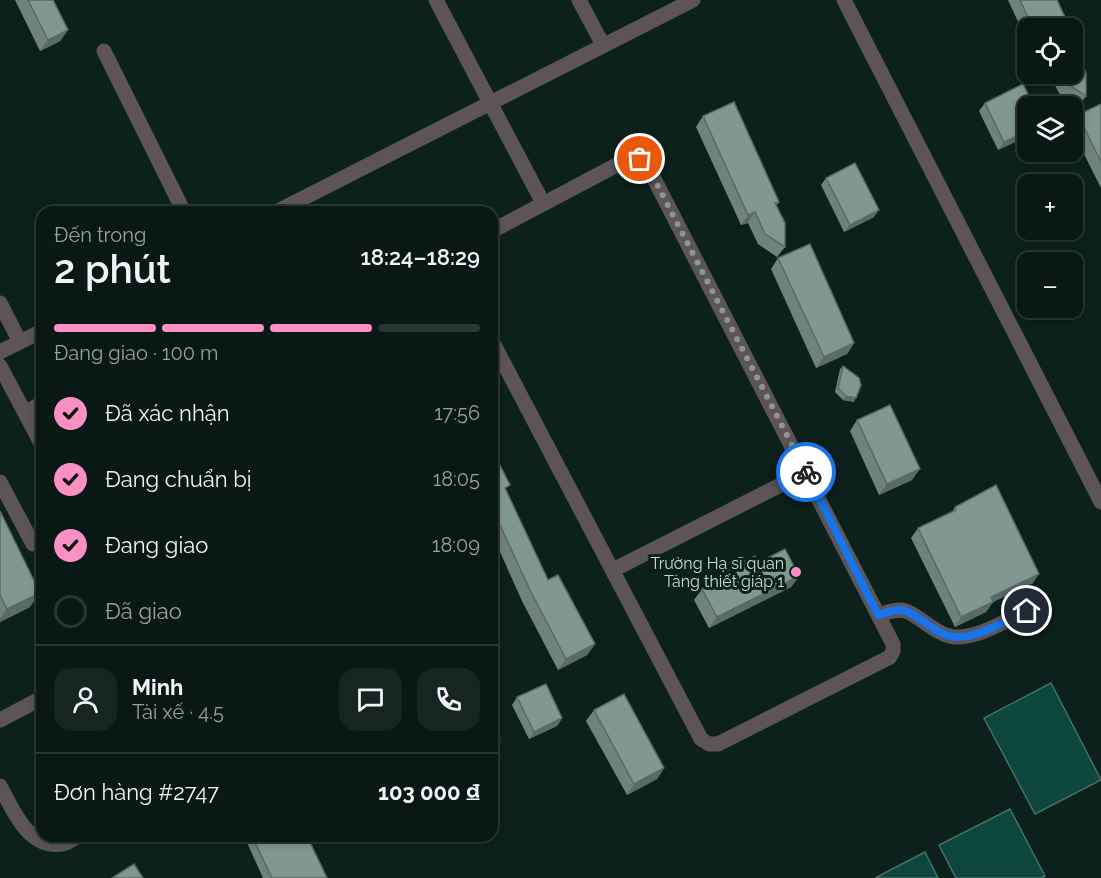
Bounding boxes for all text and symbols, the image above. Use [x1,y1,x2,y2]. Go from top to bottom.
map controls [1017,18,1083,318]
button: locate [1017,18,1083,84]
button: layers [1017,96,1083,162]
pin [614,133,665,184]
icon: bag [623,142,656,175]
button: + [1017,174,1083,240]
text: Đến trong [54,223,146,247]
text: 18:24–18:29 [360,244,480,270]
text: 2 phút [54,246,171,292]
button: − [1017,252,1083,318]
text: Đang giao · 100 m [54,341,218,365]
icon: check [54,397,87,430]
text: Đã xác nhận [105,400,230,426]
text: 17:56 [434,401,480,425]
courier [776,442,836,502]
icon: bike [790,456,823,489]
icon: check [54,463,87,496]
text: Đang chuẩn bị [105,466,252,492]
text: 18:05 [433,467,480,491]
icon: check [54,529,87,562]
text: Đang giao [105,532,208,558]
text: 18:09 [432,533,480,557]
place label: Trường Hạ sĩ quan Tăng thiết giáp 1 [650,554,784,591]
marker: Trường Hạ sĩ quan Tăng thiết giáp 1 [789,565,803,579]
pin [1001,585,1052,636]
icon: home [1010,594,1043,627]
text: Đã giao [105,598,182,624]
button: person [54,668,117,731]
button: chat [339,668,402,731]
button: phone [417,668,480,731]
text: Minh [132,674,183,700]
text: Tài xế · 4.5 [132,700,224,724]
text: Đơn hàng #2747 [54,779,219,805]
text: 103 000 ₫ [378,779,480,805]

